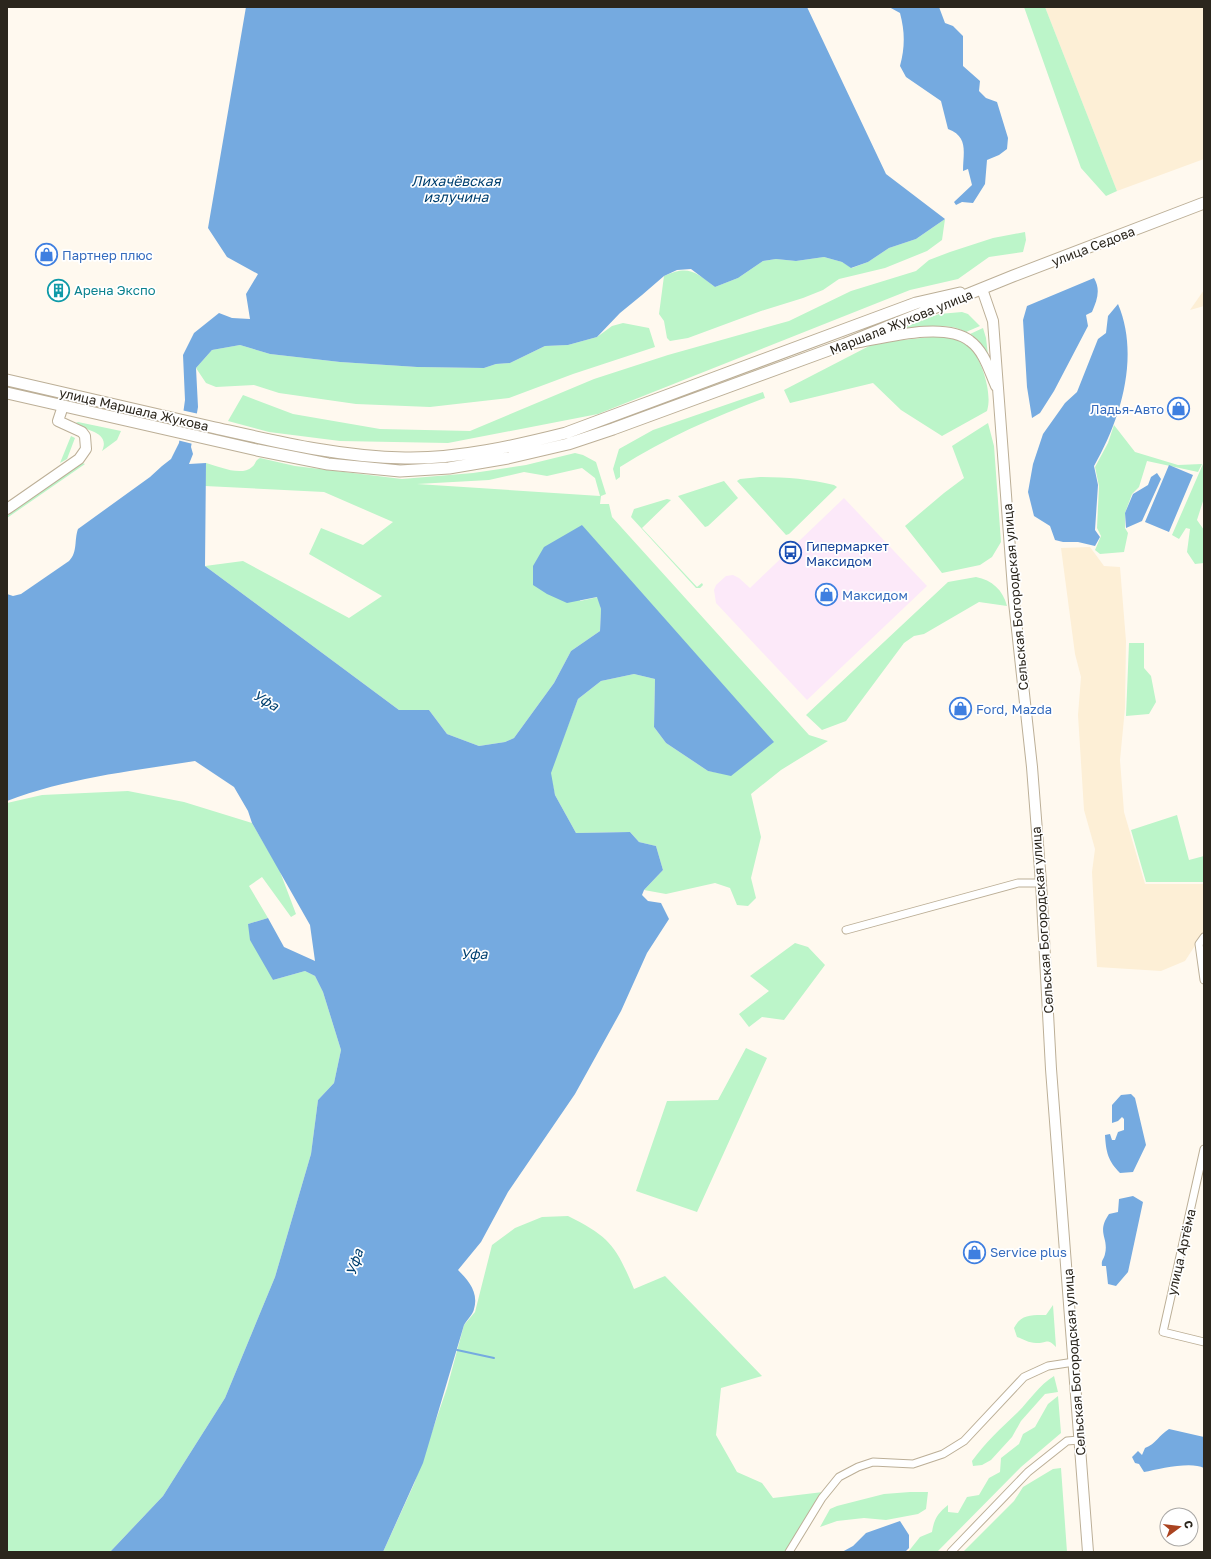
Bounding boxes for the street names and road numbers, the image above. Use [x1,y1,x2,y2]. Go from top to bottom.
street label: улица Седова [1049,223,1137,269]
street label: Маршала Жукова улица [827,286,975,358]
street label: улица Маршала Жукова [58,384,210,434]
street label: Сельская Богородская улица [999,503,1031,691]
street label: Сельская Богородская улица [1027,826,1057,1014]
street label: улица Артёма [1163,1207,1199,1297]
street label: Сельская Богородская улица [1059,1268,1089,1456]

